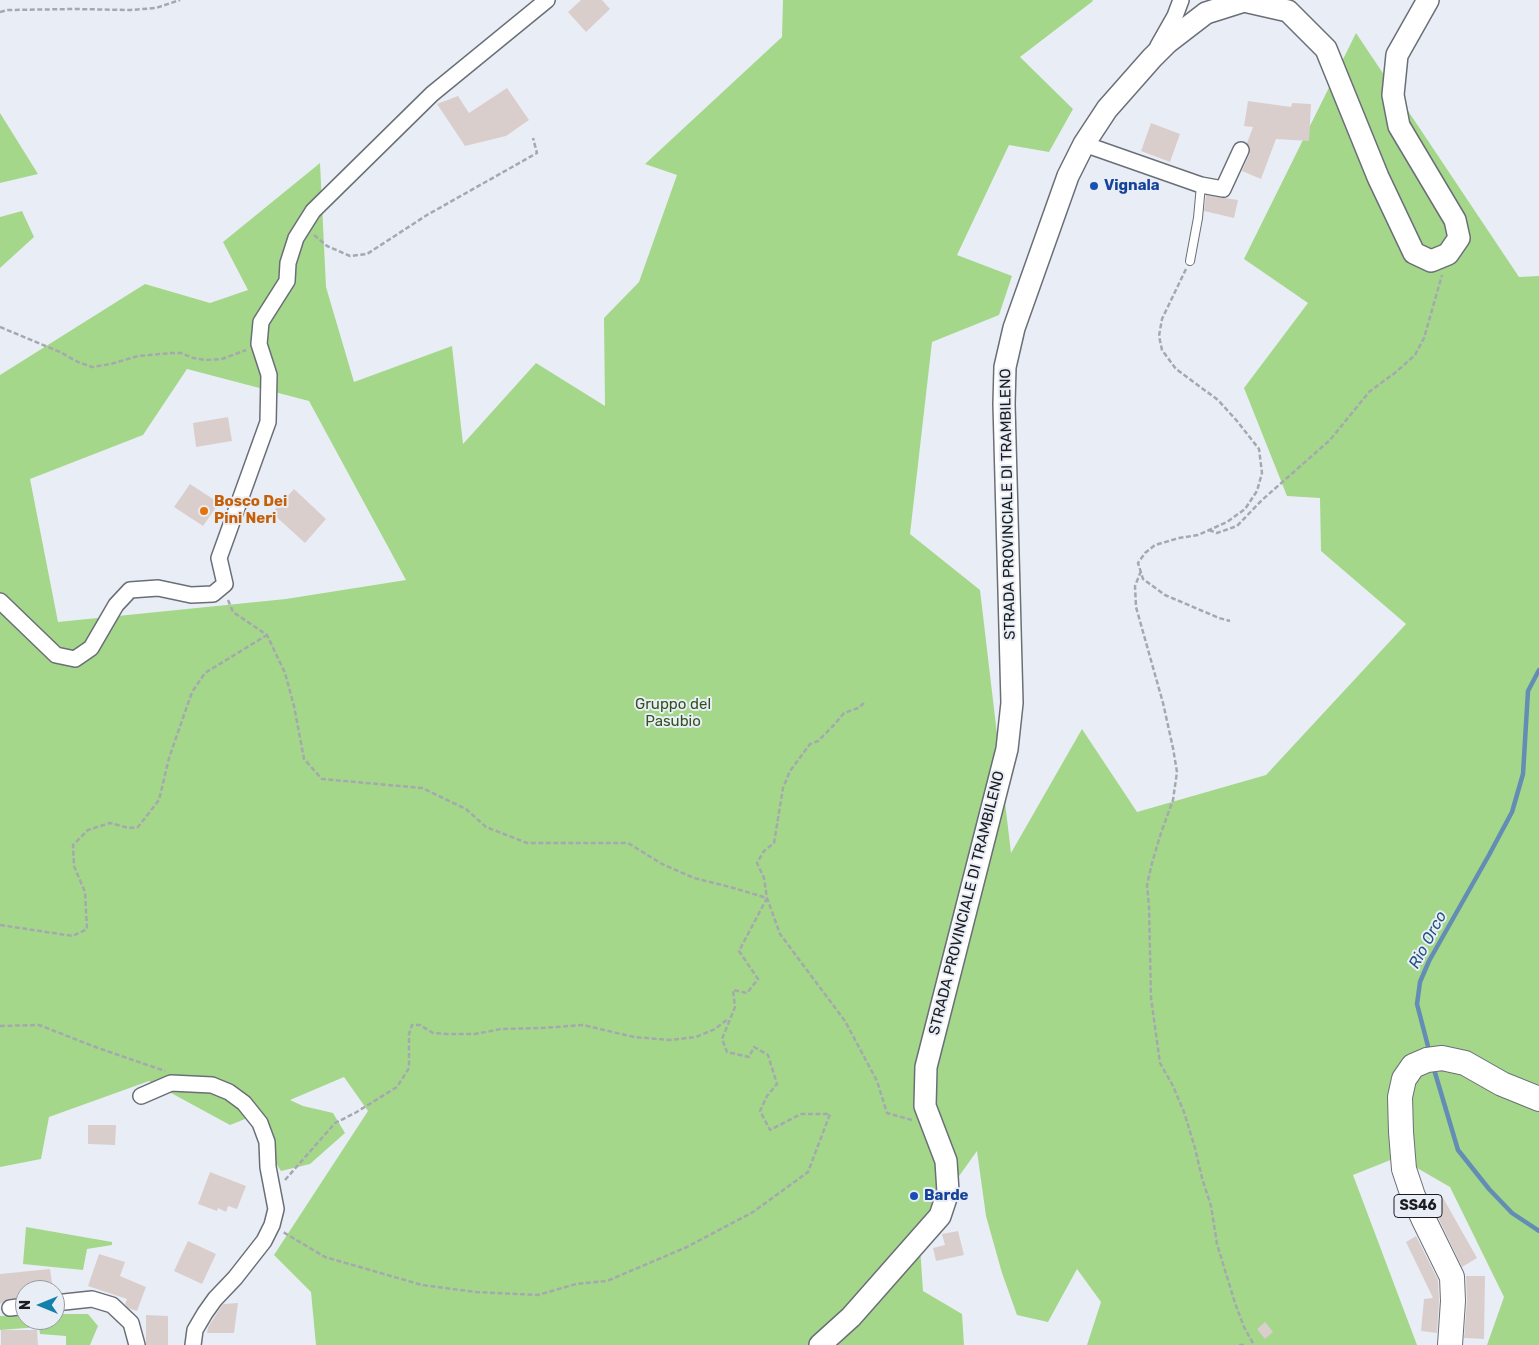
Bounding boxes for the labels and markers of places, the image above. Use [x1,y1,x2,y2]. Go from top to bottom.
place label: Vignala [1104,177,1160,195]
marker: Vignala [1088,180,1100,192]
place label: Bosco Dei Pini Neri [214,493,287,528]
marker: Bosco Dei Pini Neri [198,505,210,517]
place label: Barde [924,1187,969,1205]
marker: Barde [908,1190,920,1202]

